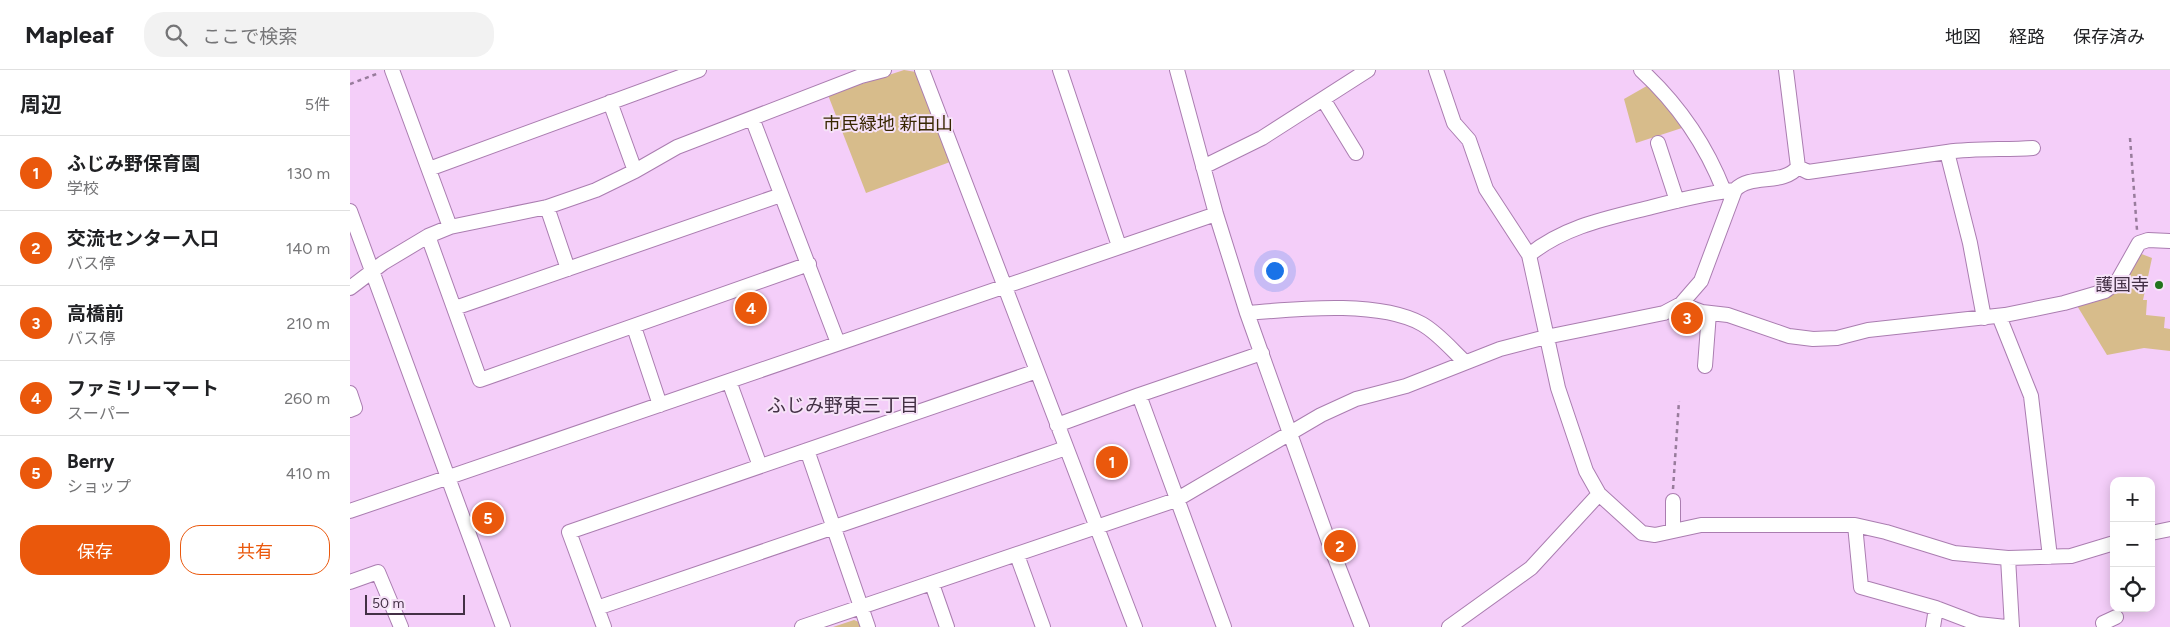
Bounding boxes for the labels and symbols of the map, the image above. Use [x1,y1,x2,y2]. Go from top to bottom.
park label: 市民緑地 新田山 [823,113,953,135]
your location [1262,258,1288,284]
place label: 護国寺 [2095,274,2149,296]
marker: 護国寺 [2153,279,2165,291]
pin: 4 [735,289,767,327]
pin: 3 [1671,299,1703,337]
district label: ふじみ野東三丁目 [767,394,919,417]
pin: 1 [1096,443,1128,481]
pin: 5 [472,499,504,537]
pin: 2 [1324,527,1356,565]
scale bar [365,592,465,615]

